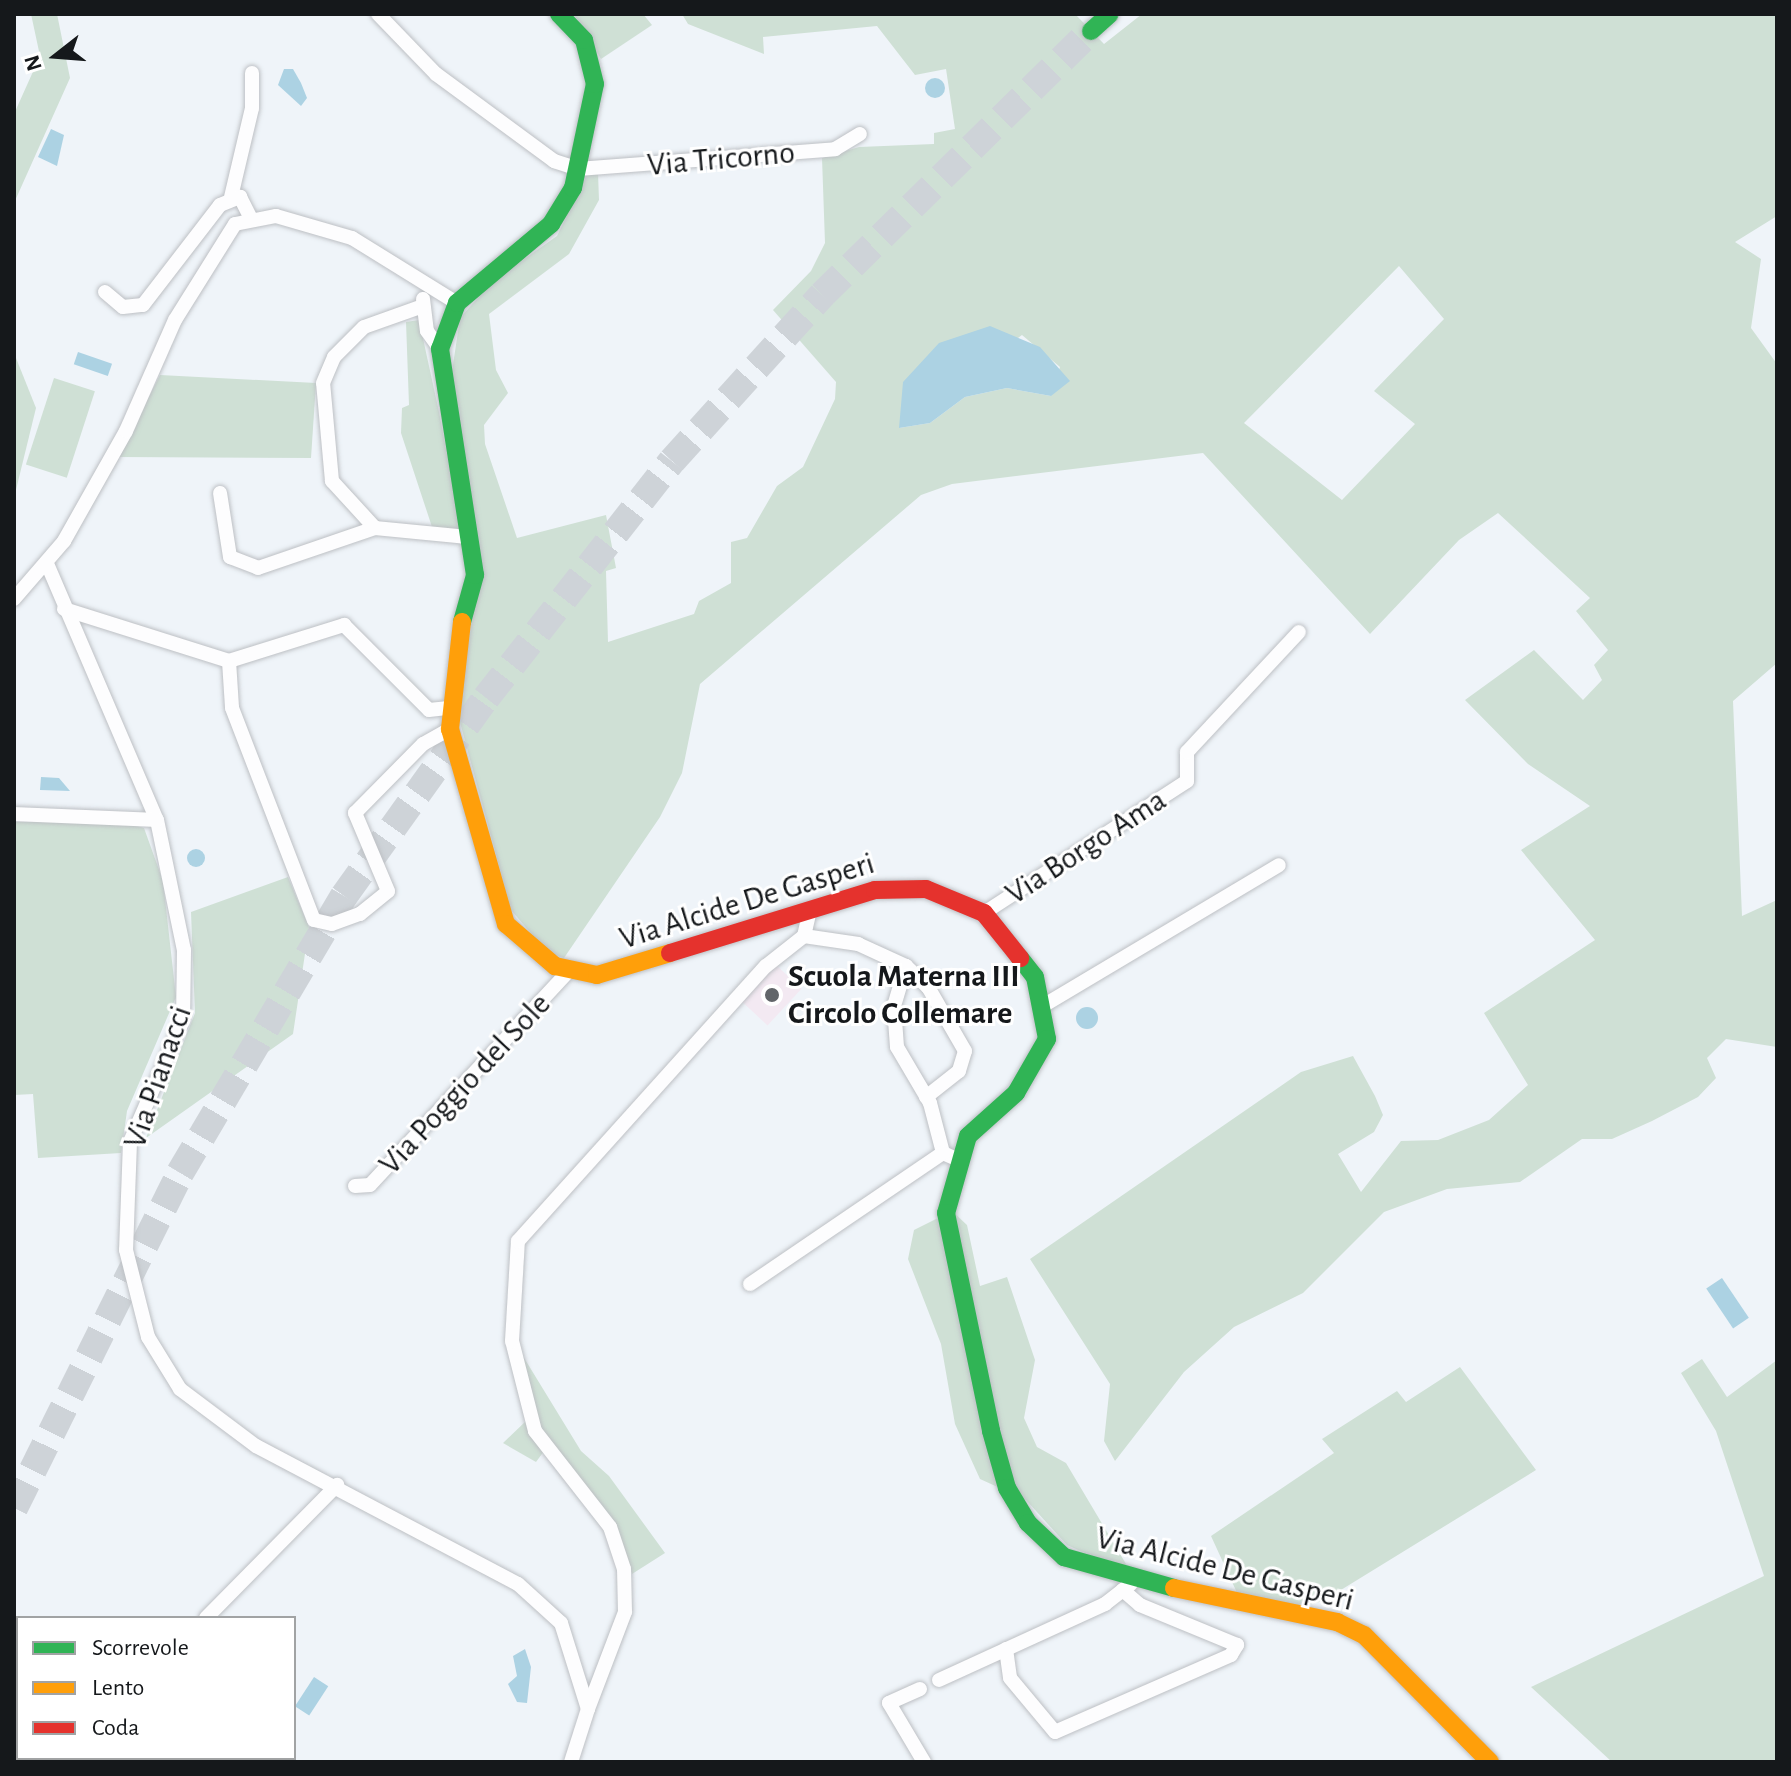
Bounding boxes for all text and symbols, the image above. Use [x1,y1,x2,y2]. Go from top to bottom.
north arrow [16,16,96,96]
text: N [20,52,46,74]
street label: Via Tricorno [646,133,796,185]
street label: Via Borgo Ama [999,781,1173,913]
street label: Via Alcide De Gasperi [615,844,879,958]
place label: Scuola Materna III Circolo Collemare [788,958,1020,1033]
street label: Via Poggio del Sole [371,985,559,1183]
marker: Scuola Materna III Circolo Collemare [763,986,781,1004]
street label: Via Pianacci [116,1001,200,1153]
street label: Via Alcide De Gasperi [1092,1518,1358,1620]
legend [16,1616,296,1760]
text: Scorrevole [92,1636,189,1660]
text: Lento [92,1676,144,1700]
text: Coda [92,1716,139,1740]

